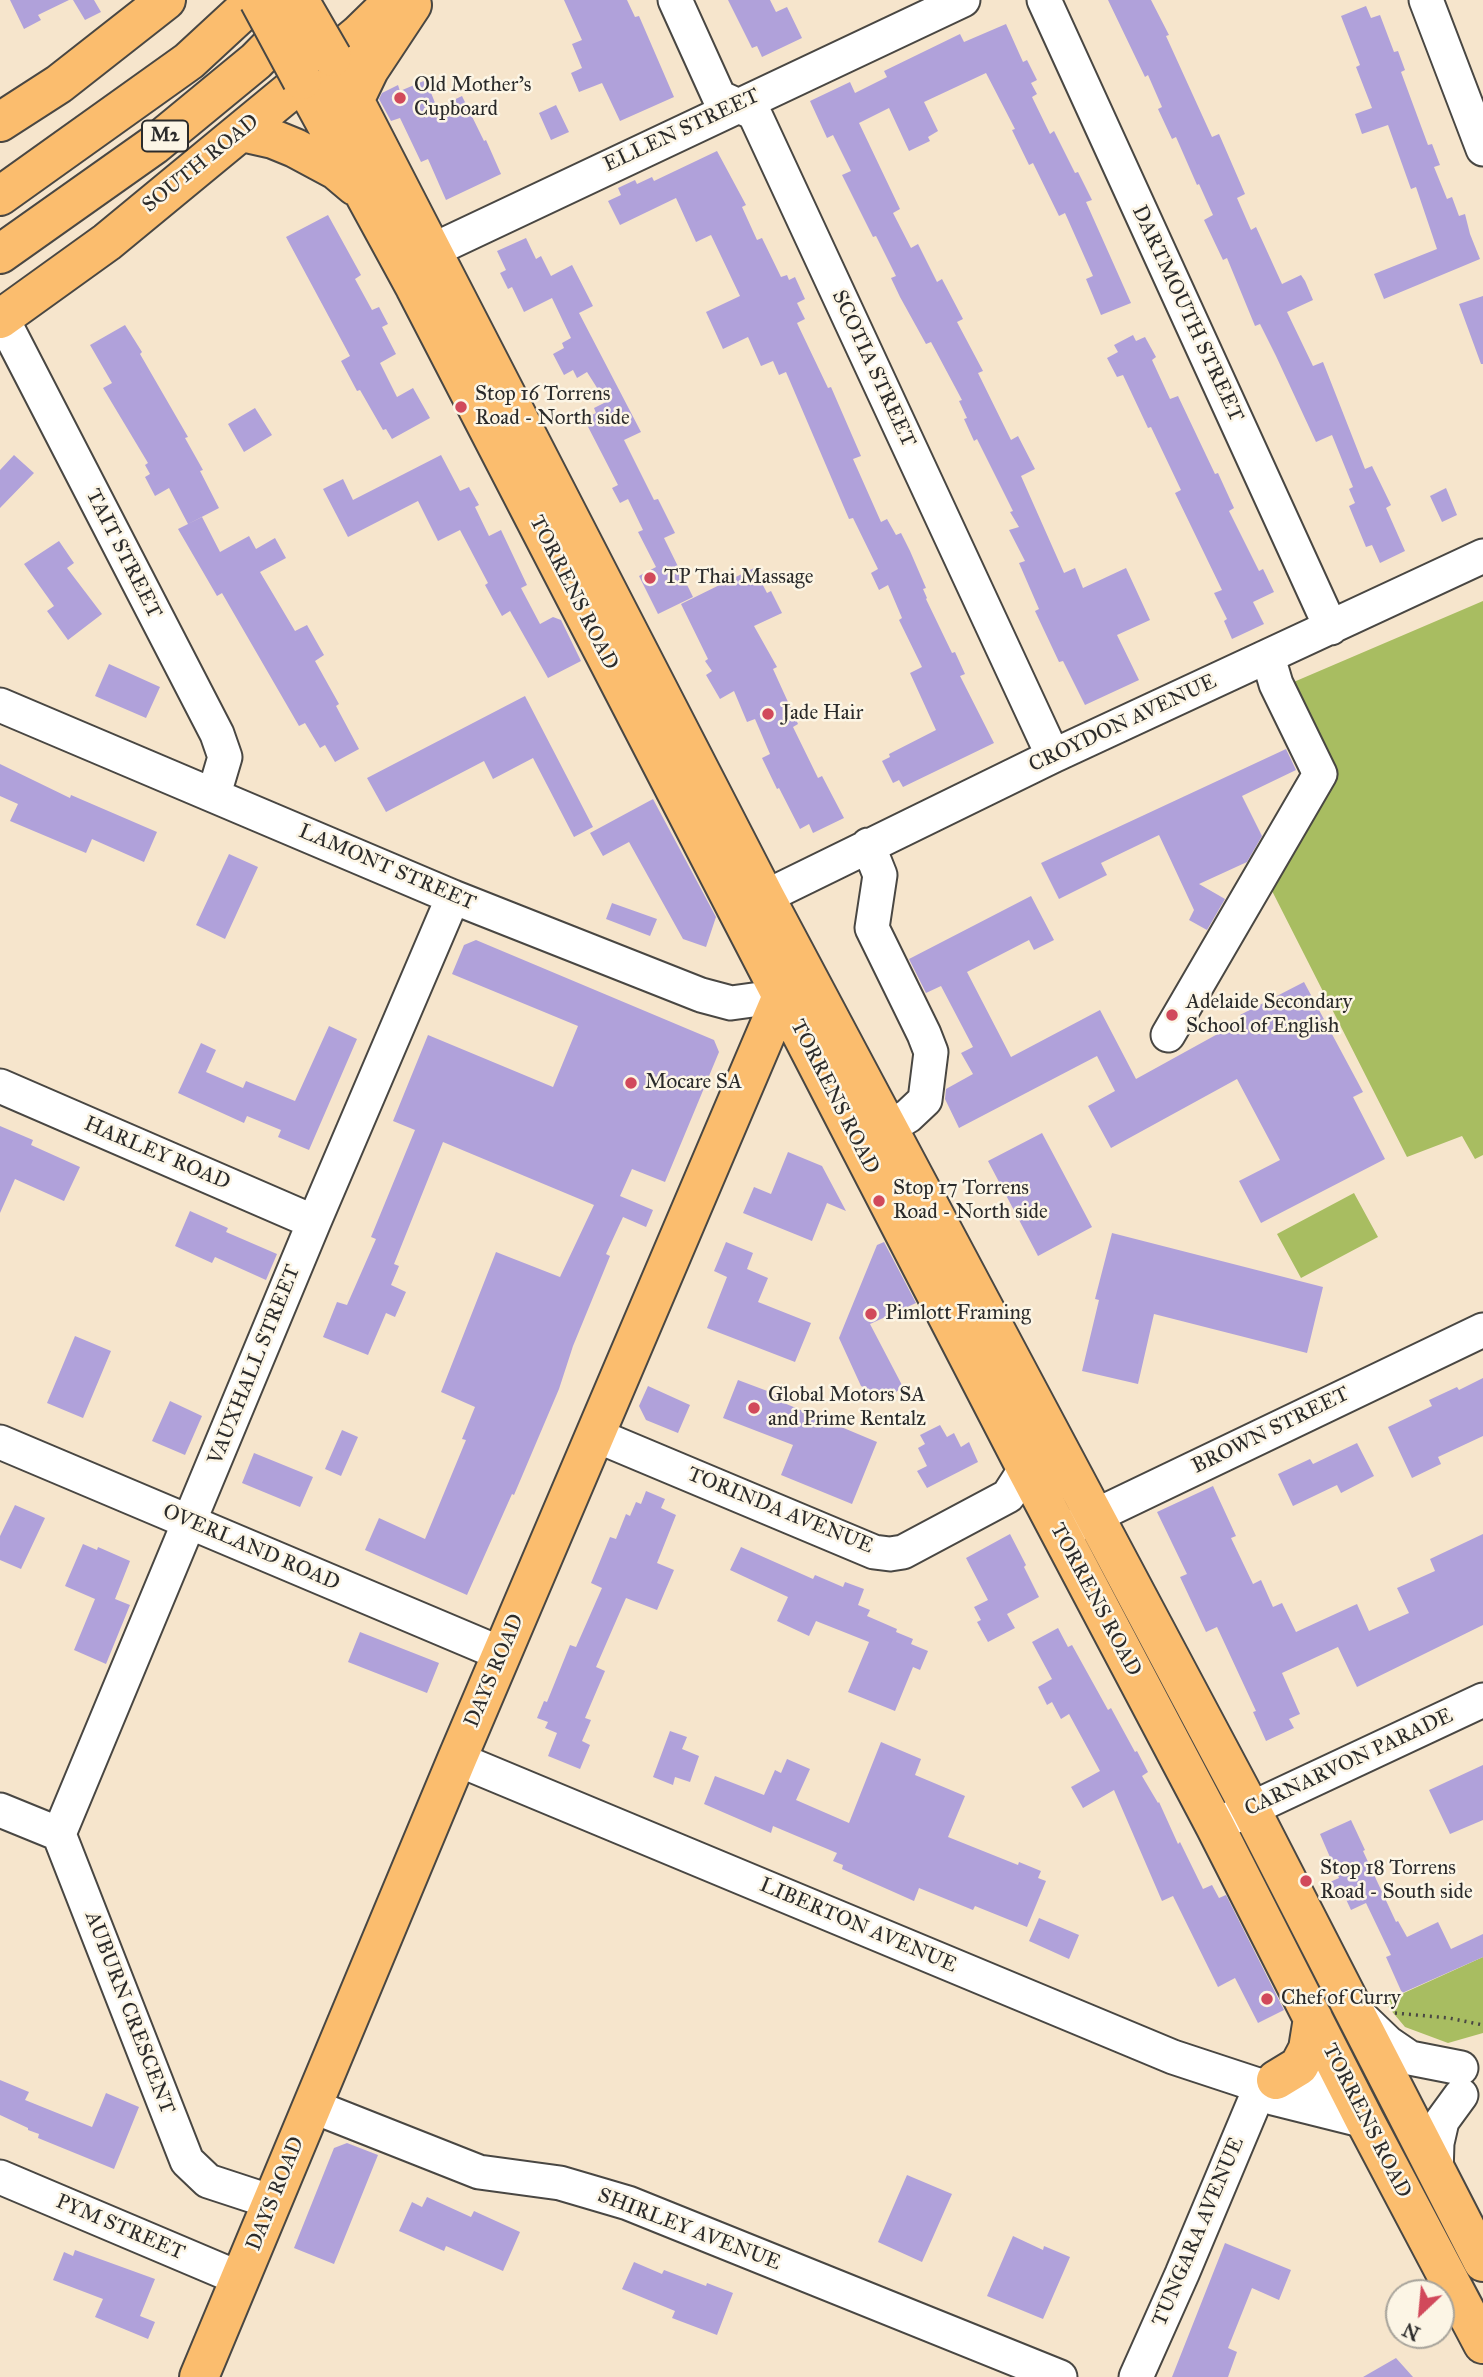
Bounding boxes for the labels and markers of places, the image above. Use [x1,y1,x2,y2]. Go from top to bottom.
place label: Old Mother's Cupboard [414,73,531,123]
marker: Old Mother's Cupboard [392,90,408,106]
place label: Stop 16 Torrens Road - North side [475,382,630,432]
marker: Stop 16 Torrens Road - North side [453,399,469,415]
place label: TP Thai Massage [664,565,813,591]
marker: TP Thai Massage [642,570,658,586]
place label: Jade Hair [782,701,863,727]
marker: Jade Hair [760,706,776,722]
place label: Adelaide Secondary School of English [1186,990,1352,1040]
marker: Adelaide Secondary School of English [1164,1007,1180,1023]
place label: Mocare SA [645,1070,742,1096]
marker: Mocare SA [623,1075,639,1091]
place label: Stop 17 Torrens Road - North side [893,1176,1048,1226]
marker: Stop 17 Torrens Road - North side [871,1193,887,1209]
place label: Pimlott Framing [885,1301,1031,1327]
marker: Pimlott Framing [863,1306,879,1322]
place label: Global Motors SA and Prime Rentalz [768,1383,926,1433]
marker: Global Motors SA and Prime Rentalz [746,1400,762,1416]
place label: Stop 18 Torrens Road - South side [1320,1856,1473,1906]
marker: Stop 18 Torrens Road - South side [1298,1873,1314,1889]
place label: Chef of Curry [1281,1986,1401,2012]
marker: Chef of Curry [1259,1991,1275,2007]

